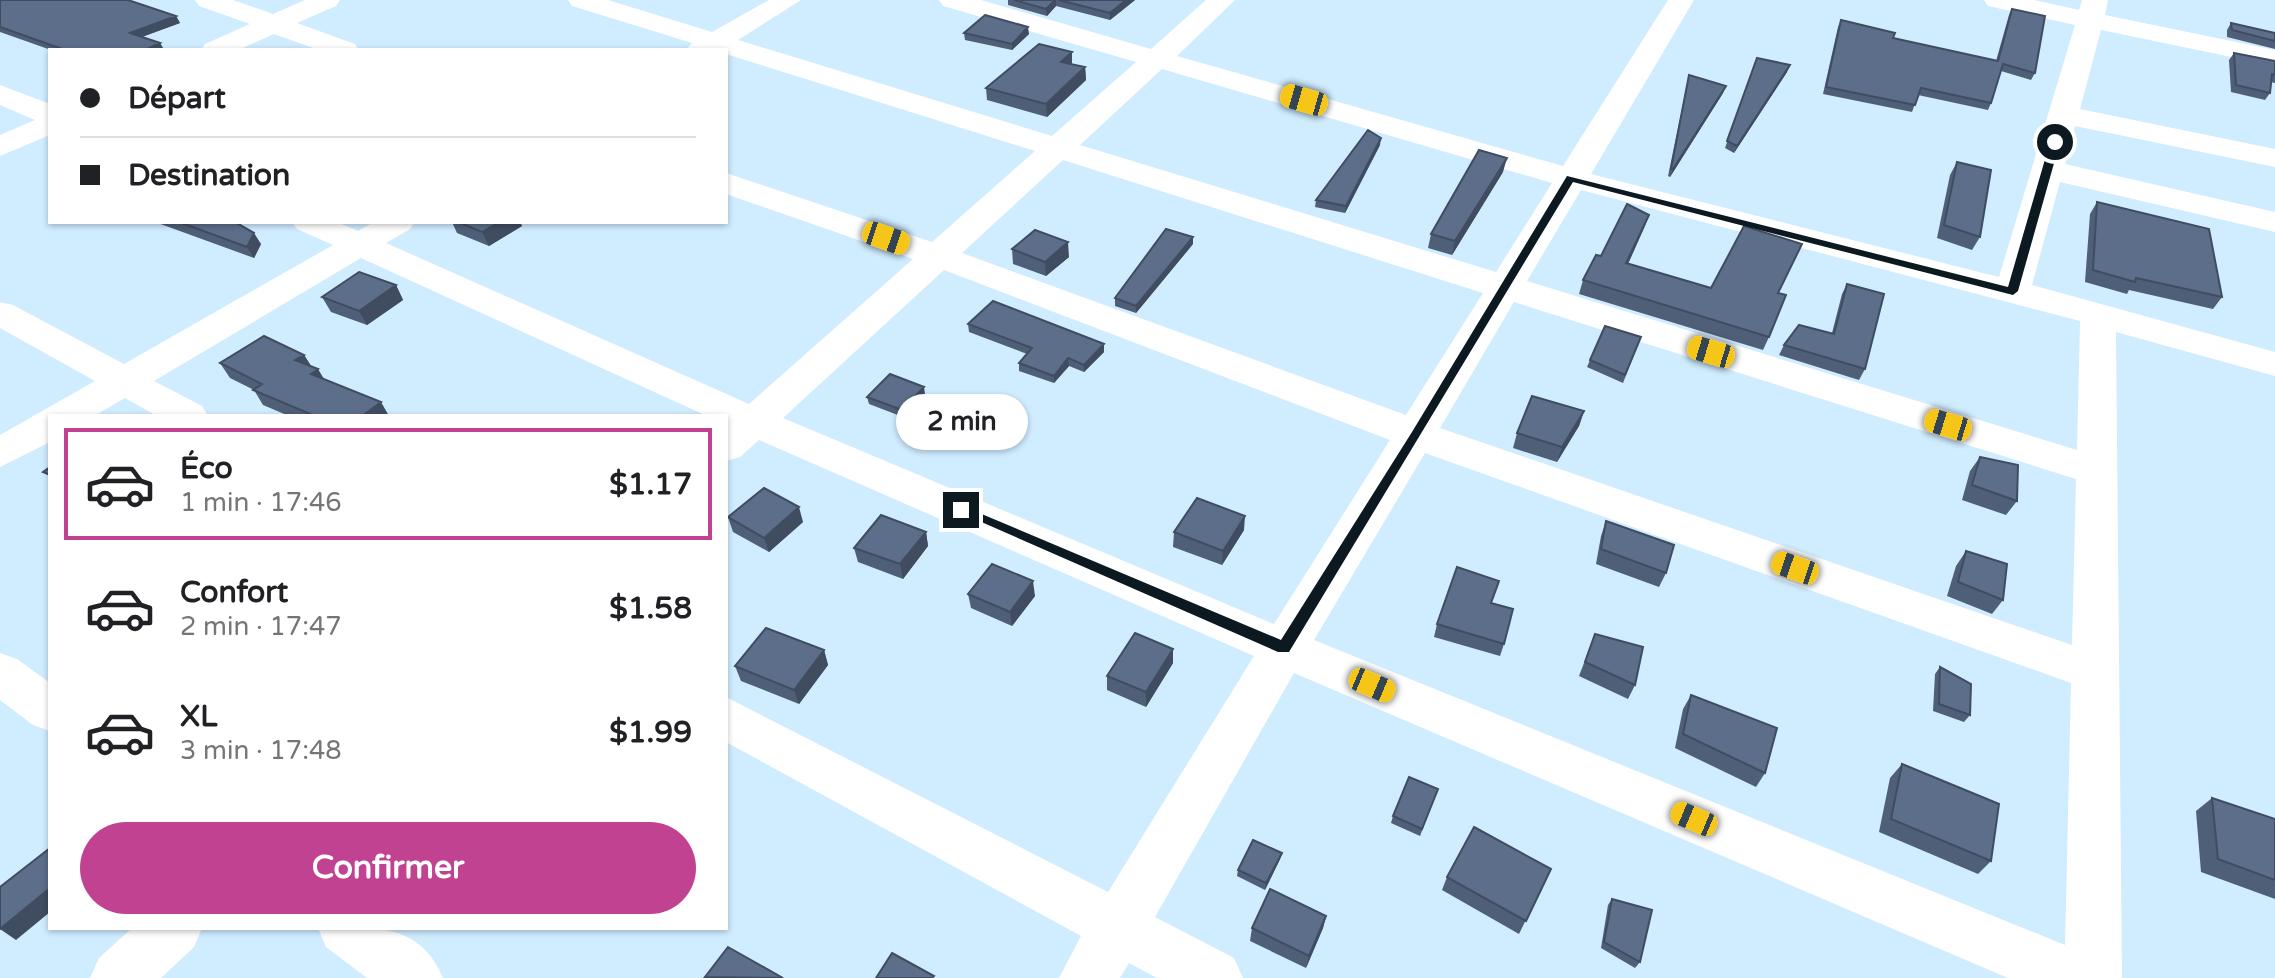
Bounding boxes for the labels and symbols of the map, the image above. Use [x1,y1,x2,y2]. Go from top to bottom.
car [1278,82,1330,118]
route start [2037,124,2073,160]
car [859,219,913,257]
car [1685,334,1737,370]
callout: 2 min [895,394,1027,450]
car [1922,407,1974,443]
route end [943,492,979,528]
car [1768,549,1822,587]
car [1345,665,1399,705]
car [1667,799,1721,839]

